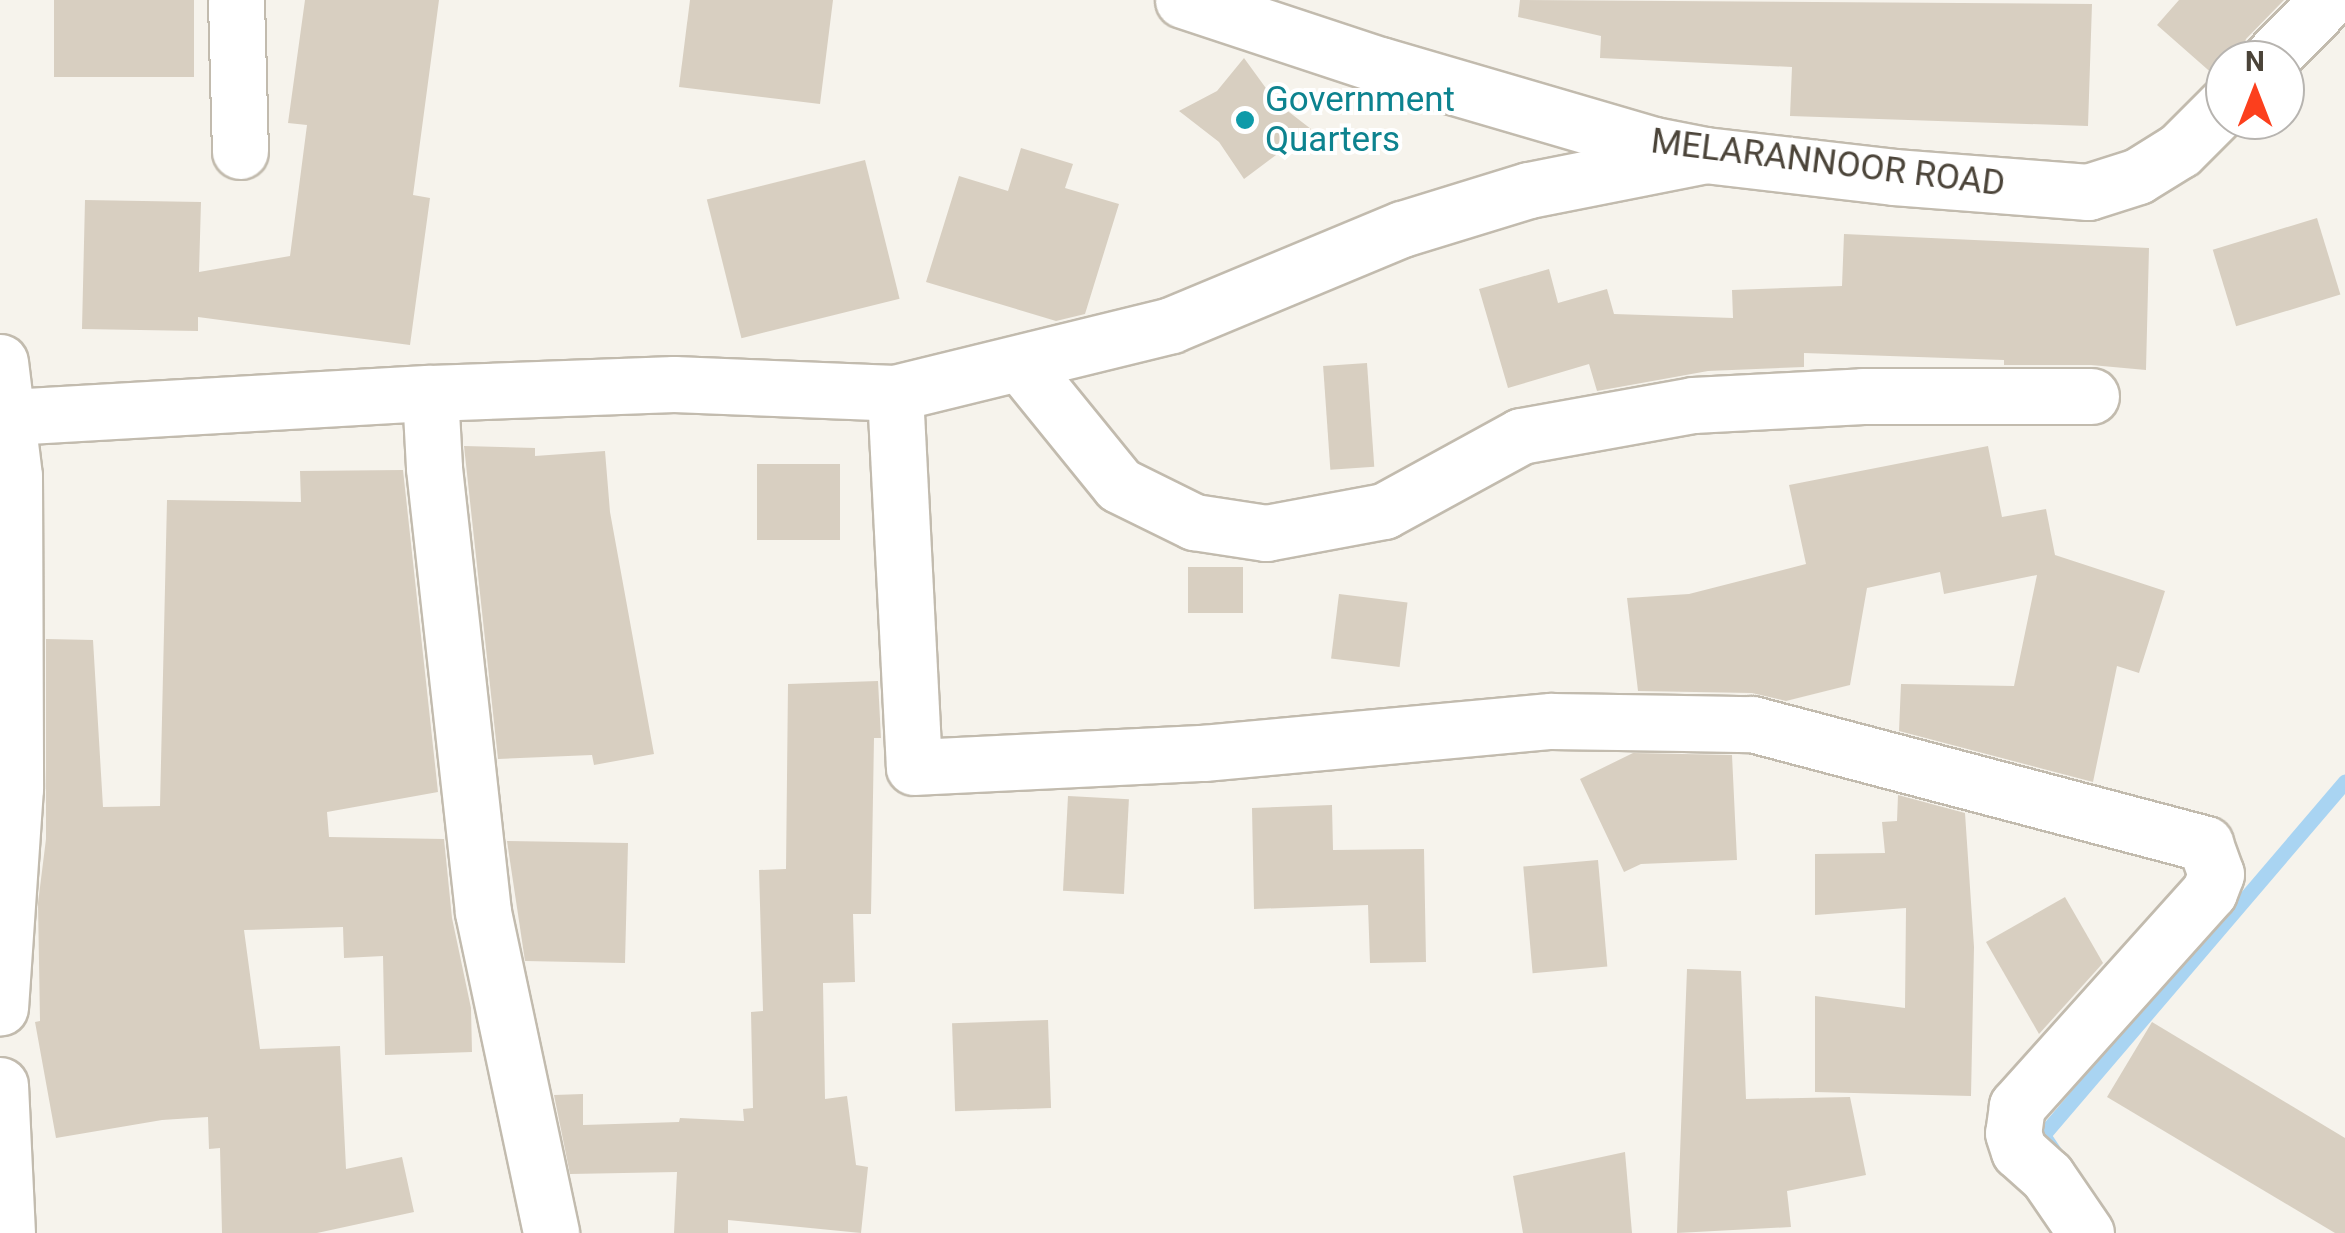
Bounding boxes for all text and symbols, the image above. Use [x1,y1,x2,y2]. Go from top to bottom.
north arrow [2205,40,2305,140]
text: N [2245,45,2265,78]
place label: Government Quarters [1265,79,1455,161]
marker: Government Quarters [1234,109,1256,131]
street label: MELARANNOOR ROAD [1649,120,2007,206]

